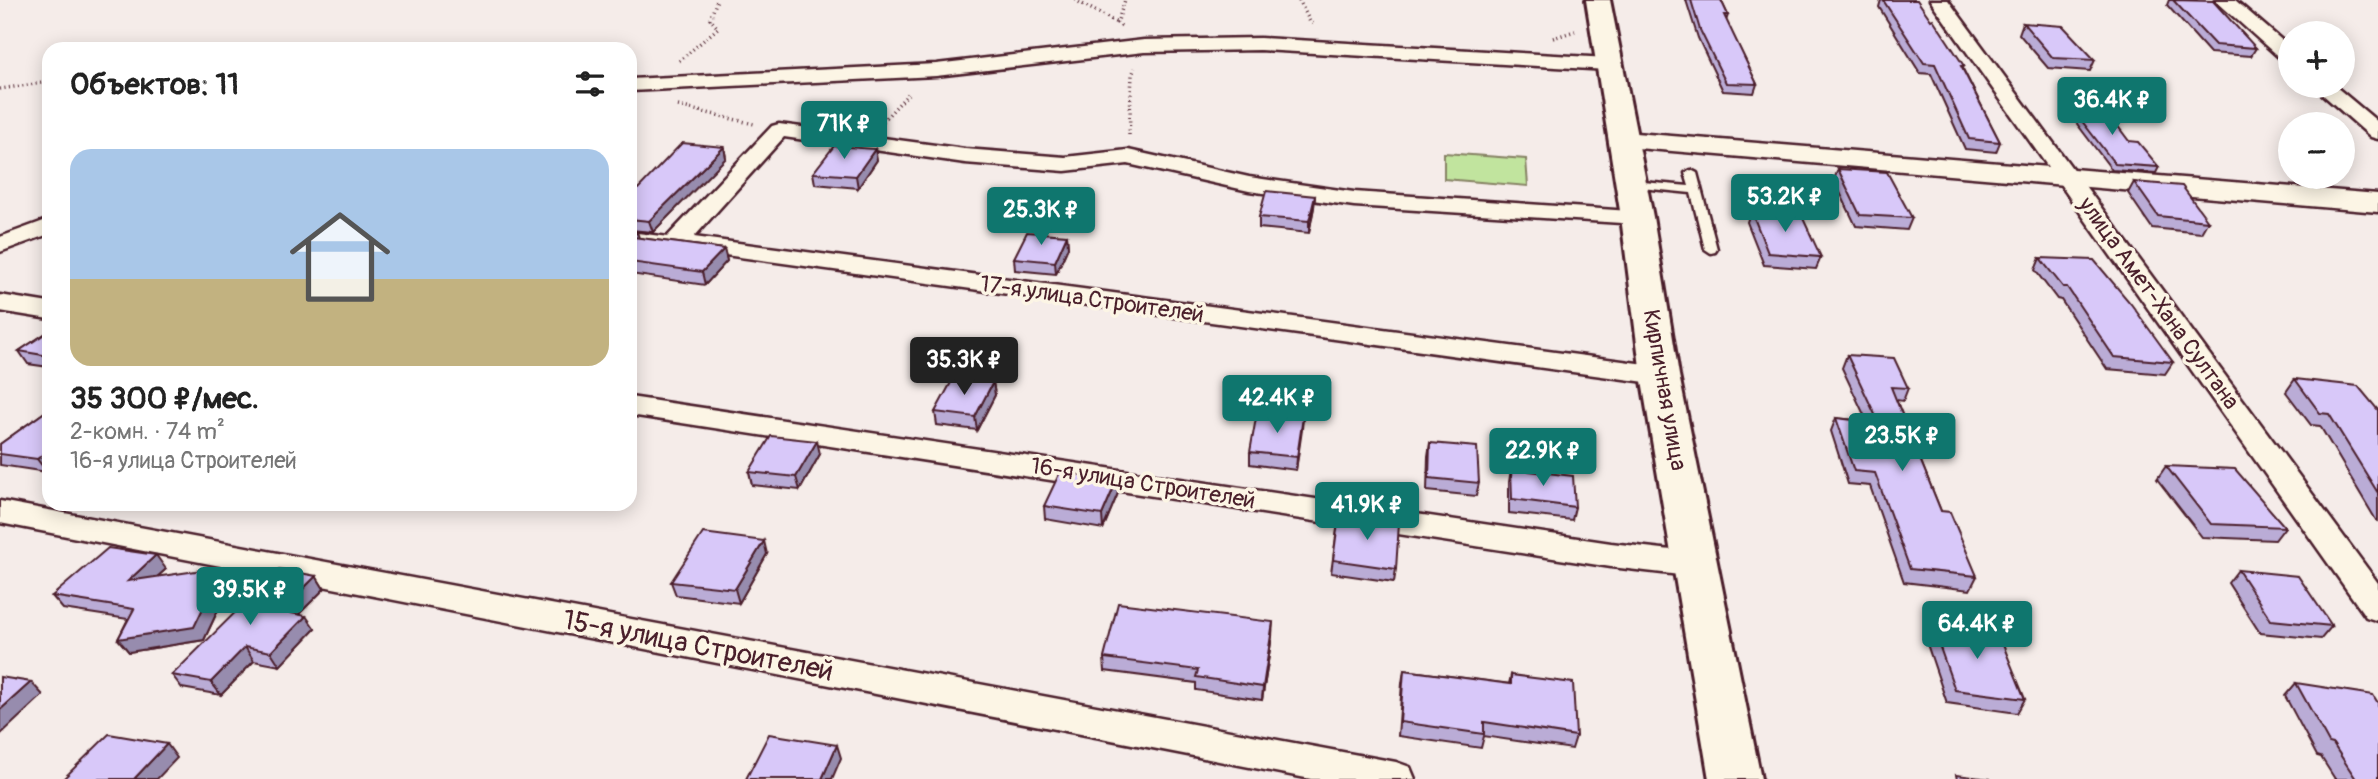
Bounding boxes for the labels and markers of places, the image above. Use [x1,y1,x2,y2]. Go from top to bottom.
pin: 36.4K ₽ [2047,78,2177,137]
pin: 71K ₽ [795,102,893,161]
pin: 53.2K ₽ [1720,174,1850,234]
pin: 25.3K ₽ [976,188,1106,247]
pin: 35.3K ₽ [899,338,1029,397]
pin: 42.4K ₽ [1212,376,1342,435]
pin: 23.5K ₽ [1837,414,1967,473]
pin: 22.9K ₽ [1478,428,1608,488]
pin: 41.9K ₽ [1302,482,1432,542]
pin: 39.5K ₽ [185,568,315,627]
pin: 64.4K ₽ [1912,602,2042,661]

